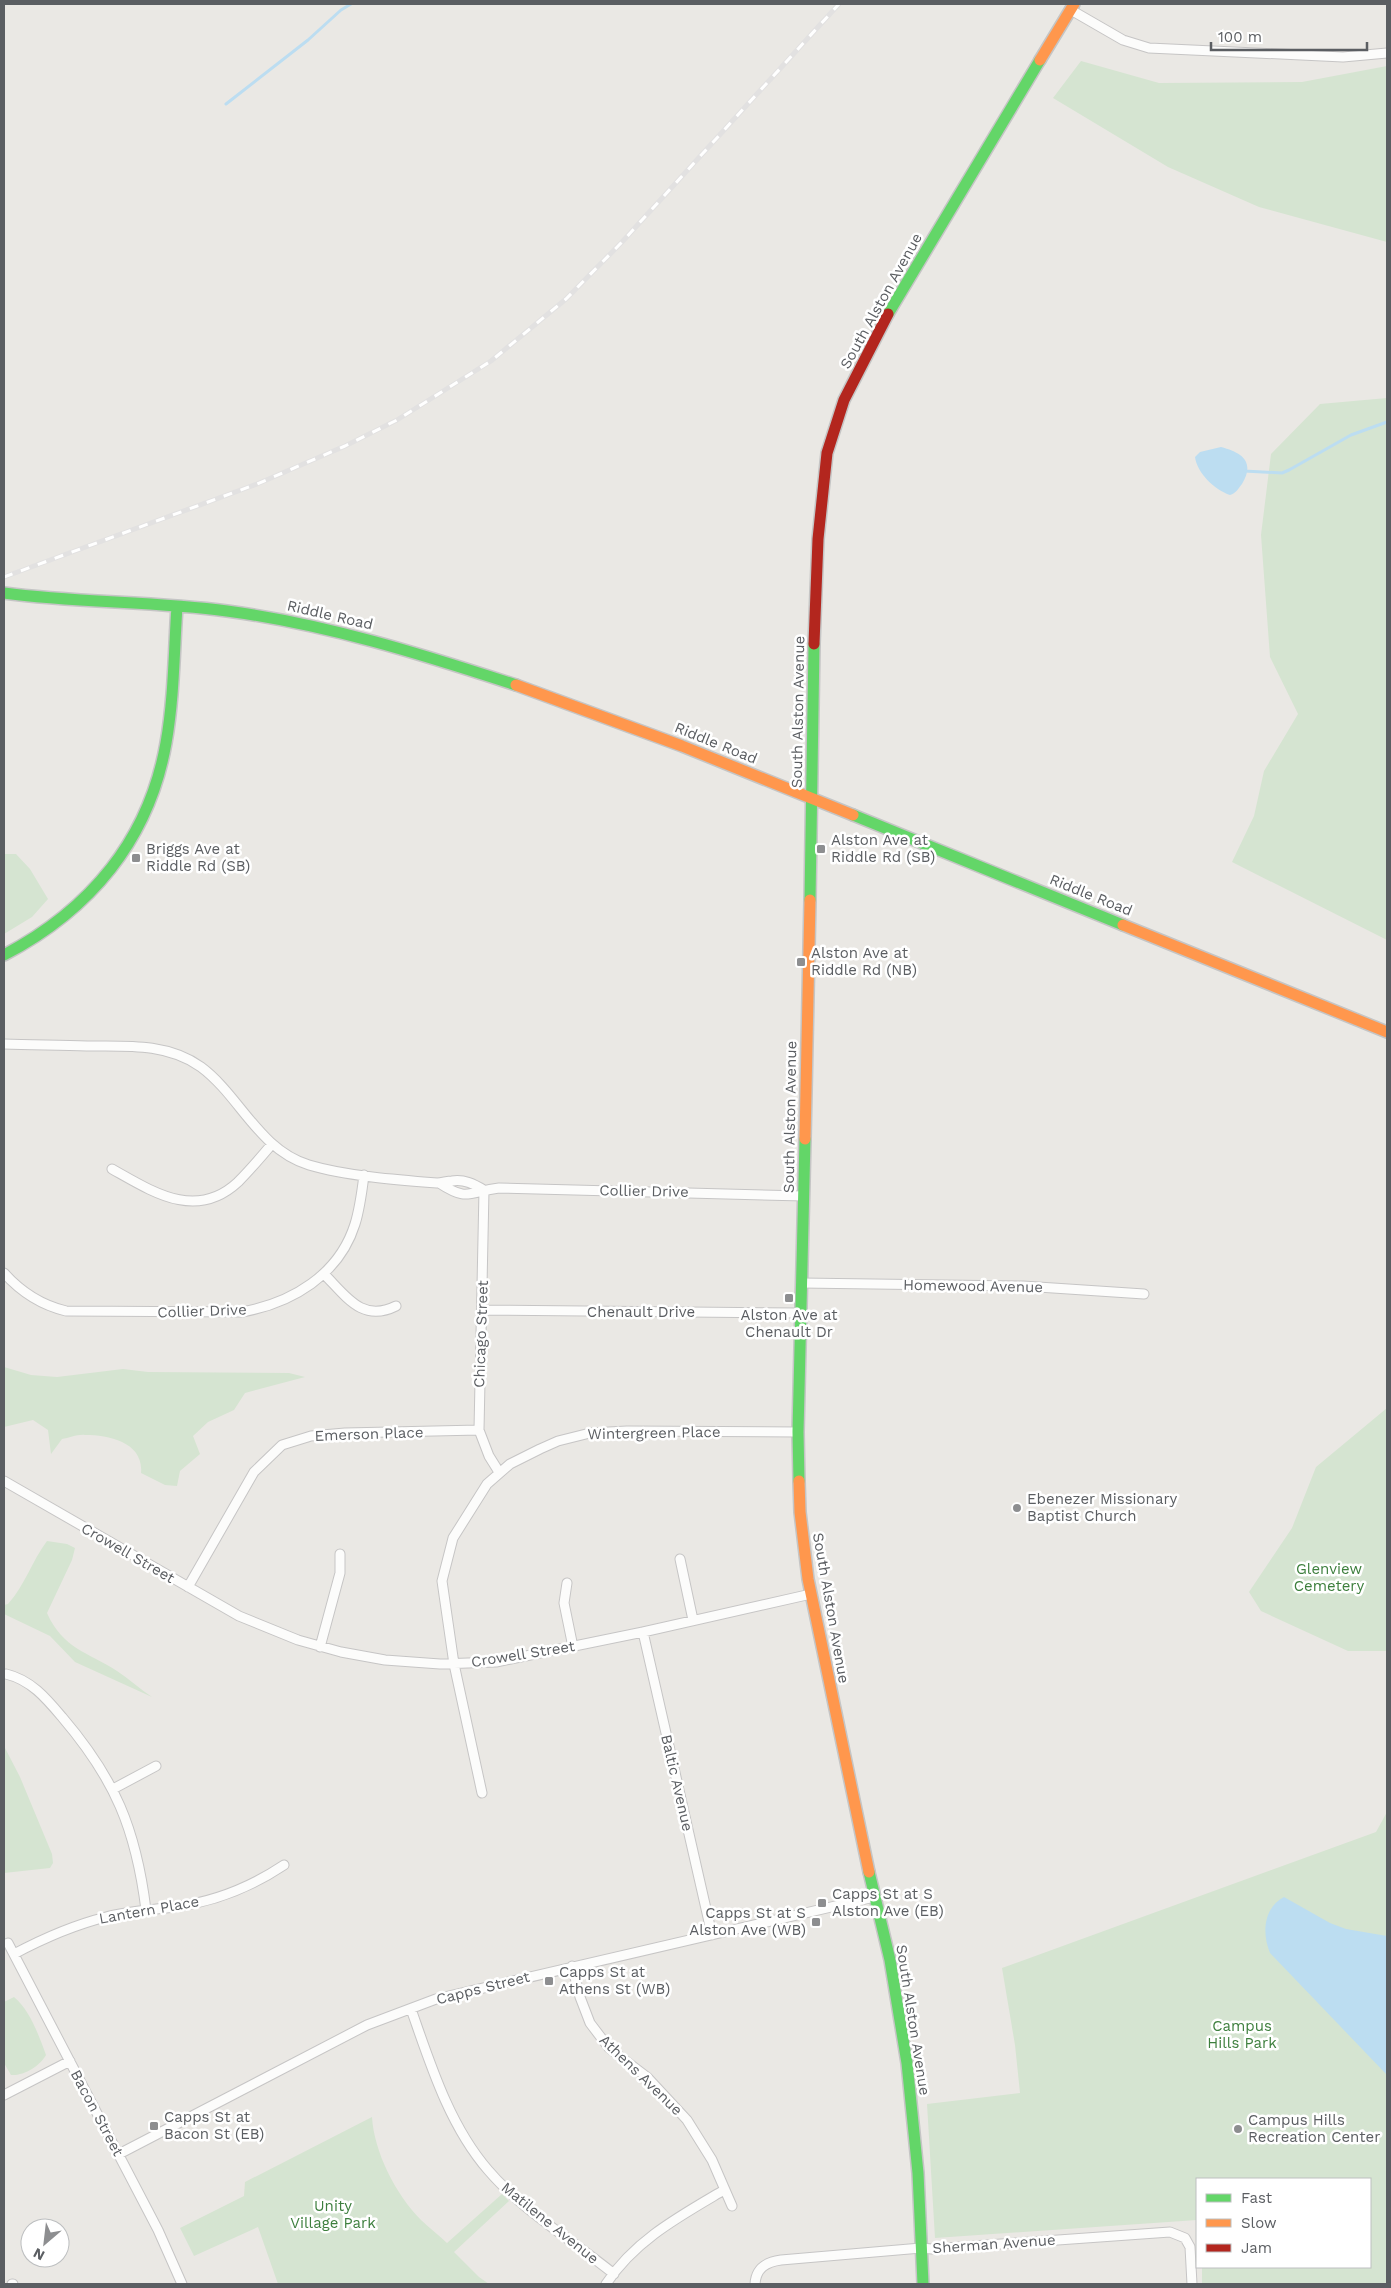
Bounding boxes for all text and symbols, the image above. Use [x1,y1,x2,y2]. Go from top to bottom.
scale bar [1211,20,1367,52]
text: 100 m [1218,28,1262,46]
street label: South Alston Avenue [836,230,926,372]
street label: Riddle Road [285,596,375,634]
street label: South Alston Avenue [788,636,808,788]
street label: Riddle Road [672,718,760,768]
place label: Alston Ave at Riddle Rd (SB) [831,831,935,866]
place label: Briggs Ave at Riddle Rd (SB) [146,840,250,875]
marker: Alston Ave at Riddle Rd (SB) [815,843,827,855]
marker: Briggs Ave at Riddle Rd (SB) [130,852,142,864]
street label: Riddle Road [1047,870,1135,920]
place label: Alston Ave at Riddle Rd (NB) [811,944,917,979]
marker: Alston Ave at Riddle Rd (NB) [795,956,807,968]
street label: South Alston Avenue [780,1041,800,1193]
street label: Collier Drive [599,1181,689,1201]
street label: Homewood Avenue [903,1276,1043,1296]
street label: Chicago Street [470,1279,492,1388]
marker: Alston Ave at Chenault Dr [783,1292,795,1304]
street label: Collier Drive [157,1300,247,1322]
street label: Chenault Drive [587,1303,695,1321]
place label: Alston Ave at Chenault Dr [741,1306,838,1341]
street label: Emerson Place [314,1423,424,1445]
street label: Wintergreen Place [587,1423,721,1443]
place label: Ebenezer Missionary Baptist Church [1027,1490,1178,1525]
marker: Ebenezer Missionary Baptist Church [1011,1502,1023,1514]
street label: Crowell Street [78,1519,178,1587]
street label: South Alston Avenue [809,1531,853,1685]
park label: Glenview Cemetery [1294,1560,1364,1595]
street label: Crowell Street [470,1637,577,1671]
street label: Baltic Avenue [657,1733,697,1833]
place label: Capps St at S Alston Ave (EB) [832,1885,944,1920]
street label: Lantern Place [98,1892,200,1928]
marker: Capps St at S Alston Ave (EB) [816,1897,828,1909]
place label: Capps St at S Alston Ave (WB) [689,1904,806,1939]
marker: Capps St at S Alston Ave (WB) [810,1916,822,1928]
street label: South Alston Avenue [892,1943,934,2097]
place label: Capps St at Athens St (WB) [559,1963,670,1998]
street label: Capps Street [434,1968,532,2008]
marker: Capps St at Athens St (WB) [543,1975,555,1987]
park label: Campus Hills Park [1207,2017,1277,2052]
street label: Athens Avenue [596,2031,686,2119]
street label: Bacon Street [67,2067,128,2160]
place label: Capps St at Bacon St (EB) [164,2108,264,2143]
place label: Campus Hills Recreation Center [1248,2111,1380,2146]
marker: Capps St at Bacon St (EB) [148,2120,160,2132]
marker: Campus Hills Recreation Center [1232,2123,1244,2135]
street label: Matilene Avenue [498,2178,602,2268]
legend [1196,2178,1371,2268]
text: Fast [1241,2189,1273,2207]
park label: Unity Village Park [290,2197,376,2232]
text: Slow [1241,2214,1277,2232]
north arrow [20,2218,70,2268]
street label: Sherman Avenue [932,2231,1056,2257]
text: Jam [1241,2239,1272,2257]
text: N [31,2245,47,2264]

